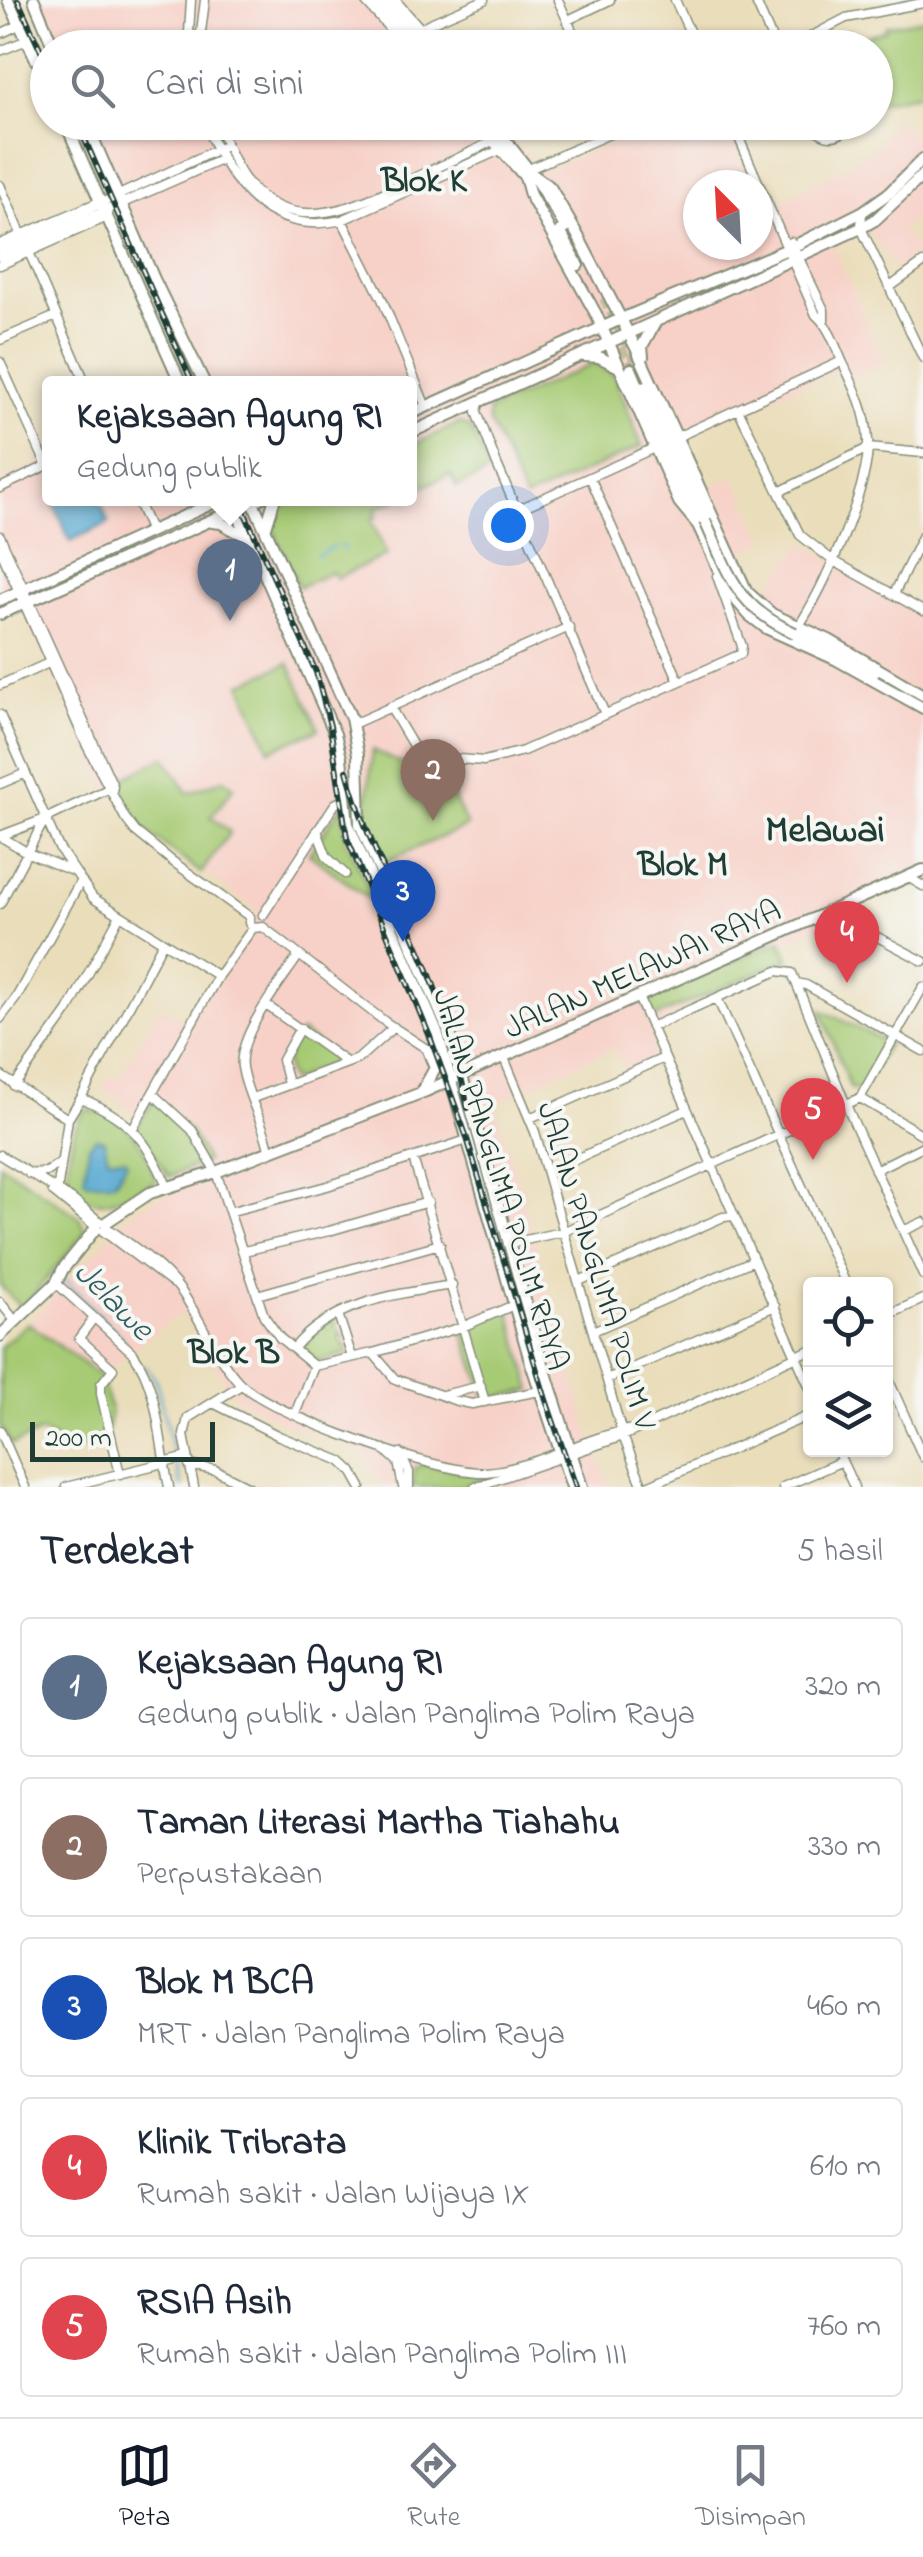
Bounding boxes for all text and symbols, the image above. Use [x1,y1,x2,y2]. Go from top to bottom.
search box [30,30,893,140]
text: Cari di sini [145,57,304,113]
icon: search [65,58,120,113]
district label: Blok K [379,157,468,208]
north arrow [683,170,773,260]
popup [42,376,417,506]
text: Kejaksaan Agung RI [76,390,383,446]
text: Gedung publik [76,446,262,493]
your location [483,500,534,551]
pin: 1 [198,538,262,621]
pin: 2 [400,738,466,821]
district label: Melawai [765,804,885,860]
district label: Blok M [636,841,728,892]
pin: 3 [370,860,436,942]
street label: JALAN MELAWAI RAYA [497,889,789,1053]
pin: 4 [814,900,880,983]
street label: JALAN PANGLIMA POLIM RAYA [418,983,579,1377]
pin: 5 [780,1078,846,1160]
street label: JALAN PANGLIMA POLIM V [522,1096,667,1437]
water label: Jelawe [60,1249,165,1354]
map controls [803,1277,893,1457]
button: locate [803,1277,893,1367]
district label: Blok B [186,1329,281,1380]
button: layers [803,1367,893,1457]
scale bar [30,1417,215,1462]
text: 200 m [45,1419,112,1460]
text: Terdekat [40,1522,194,1583]
text: 5 hasil [797,1529,883,1576]
text: Kejaksaan Agung RI [137,1636,443,1692]
text: 1 [69,1664,80,1711]
text: 320 m [805,1664,881,1711]
text: Gedung publik · Jalan Panglima Polim Raya [137,1692,695,1739]
text: Taman Literasi Martha Tiahahu [137,1796,620,1852]
text: 2 [67,1824,82,1871]
text: 330 m [808,1824,881,1871]
text: Perpustakaan [137,1852,322,1899]
text: Blok M BCA [137,1956,314,2012]
text: 3 [68,1984,81,2031]
text: 460 m [807,1984,881,2031]
text: MRT · Jalan Panglima Polim Raya [137,2012,565,2059]
text: Klinik Tribrata [137,2116,346,2172]
text: 4 [68,2144,81,2191]
text: 610 m [810,2144,881,2191]
text: Rumah sakit · Jalan Wijaya IX [137,2172,529,2219]
text: RSIA Asih [137,2276,292,2332]
text: 5 [65,2304,84,2351]
text: 760 m [807,2304,881,2351]
text: Rumah sakit · Jalan Panglima Polim III [137,2332,627,2379]
tab: Peta [117,2438,172,2539]
tab: Rute [406,2438,461,2539]
tab: Disimpan [695,2438,806,2539]

